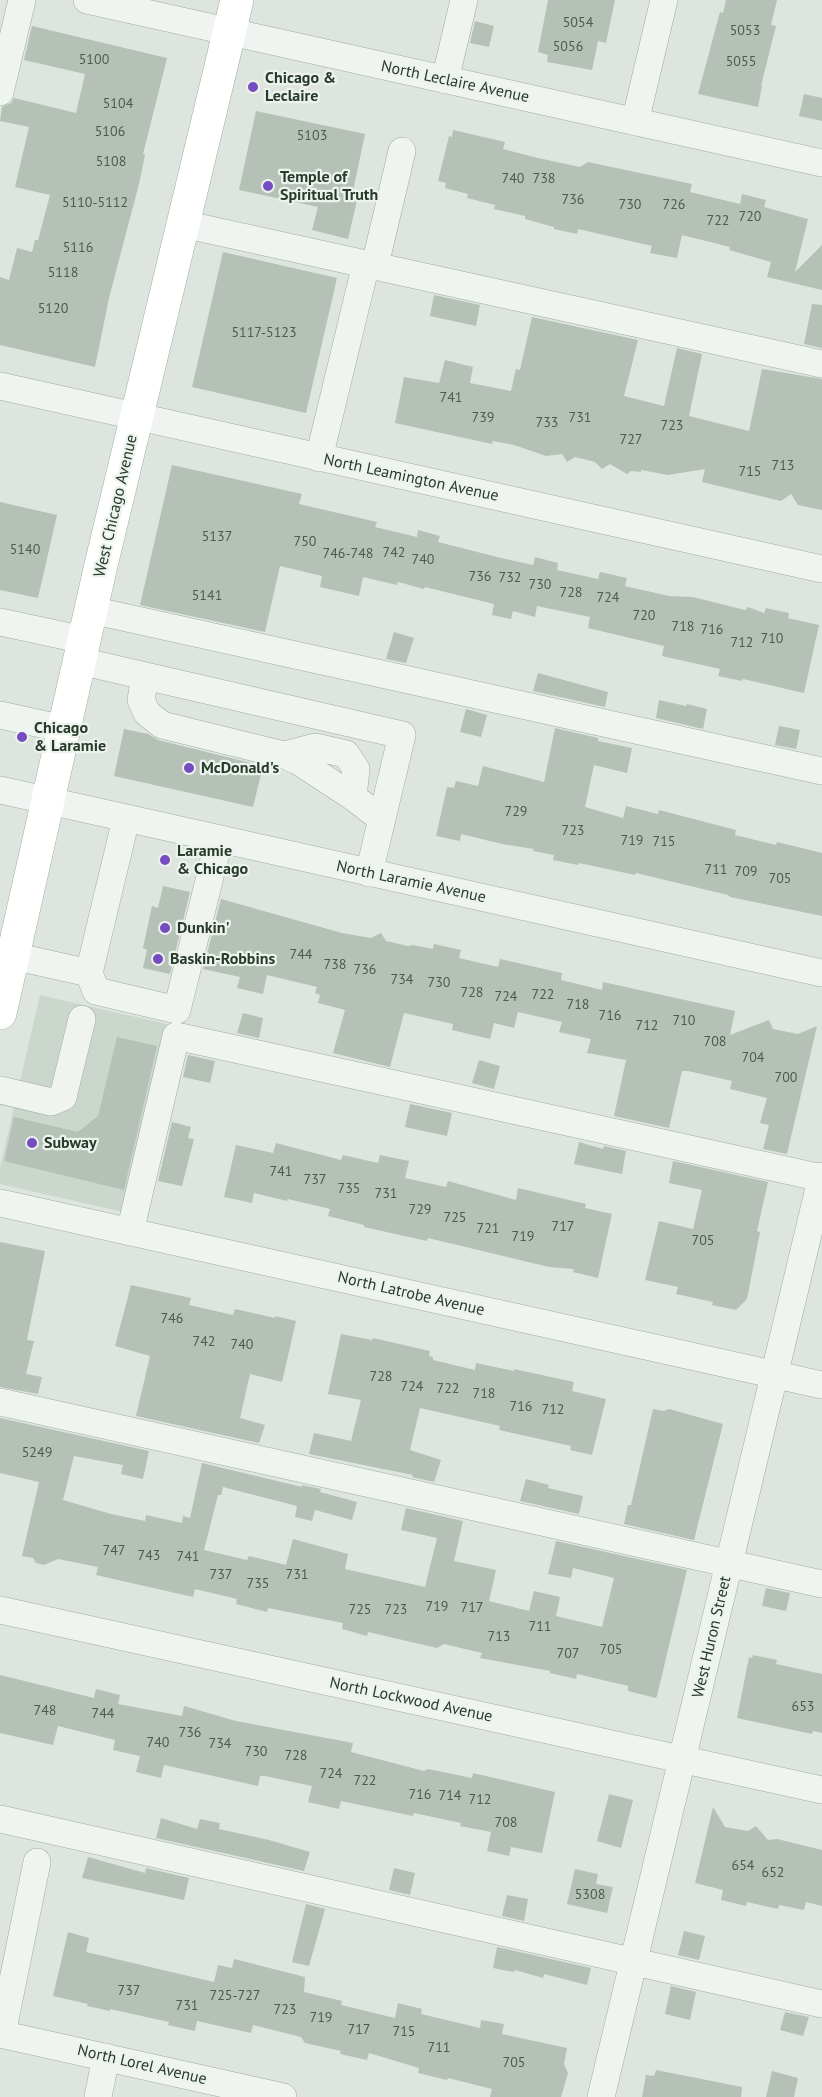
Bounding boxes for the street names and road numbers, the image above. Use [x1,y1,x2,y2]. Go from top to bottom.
street label: North Leclaire Avenue [379,57,531,107]
street label: West Chicago Avenue [90,433,142,579]
street label: North Leamington Avenue [322,450,500,506]
street label: North Laramie Avenue [334,857,488,907]
street label: North Latrobe Avenue [336,1268,486,1320]
street label: West Huron Street [689,1574,735,1700]
street label: North Lockwood Avenue [328,1673,494,1727]
street label: North Lorel Avenue [75,2041,209,2089]

